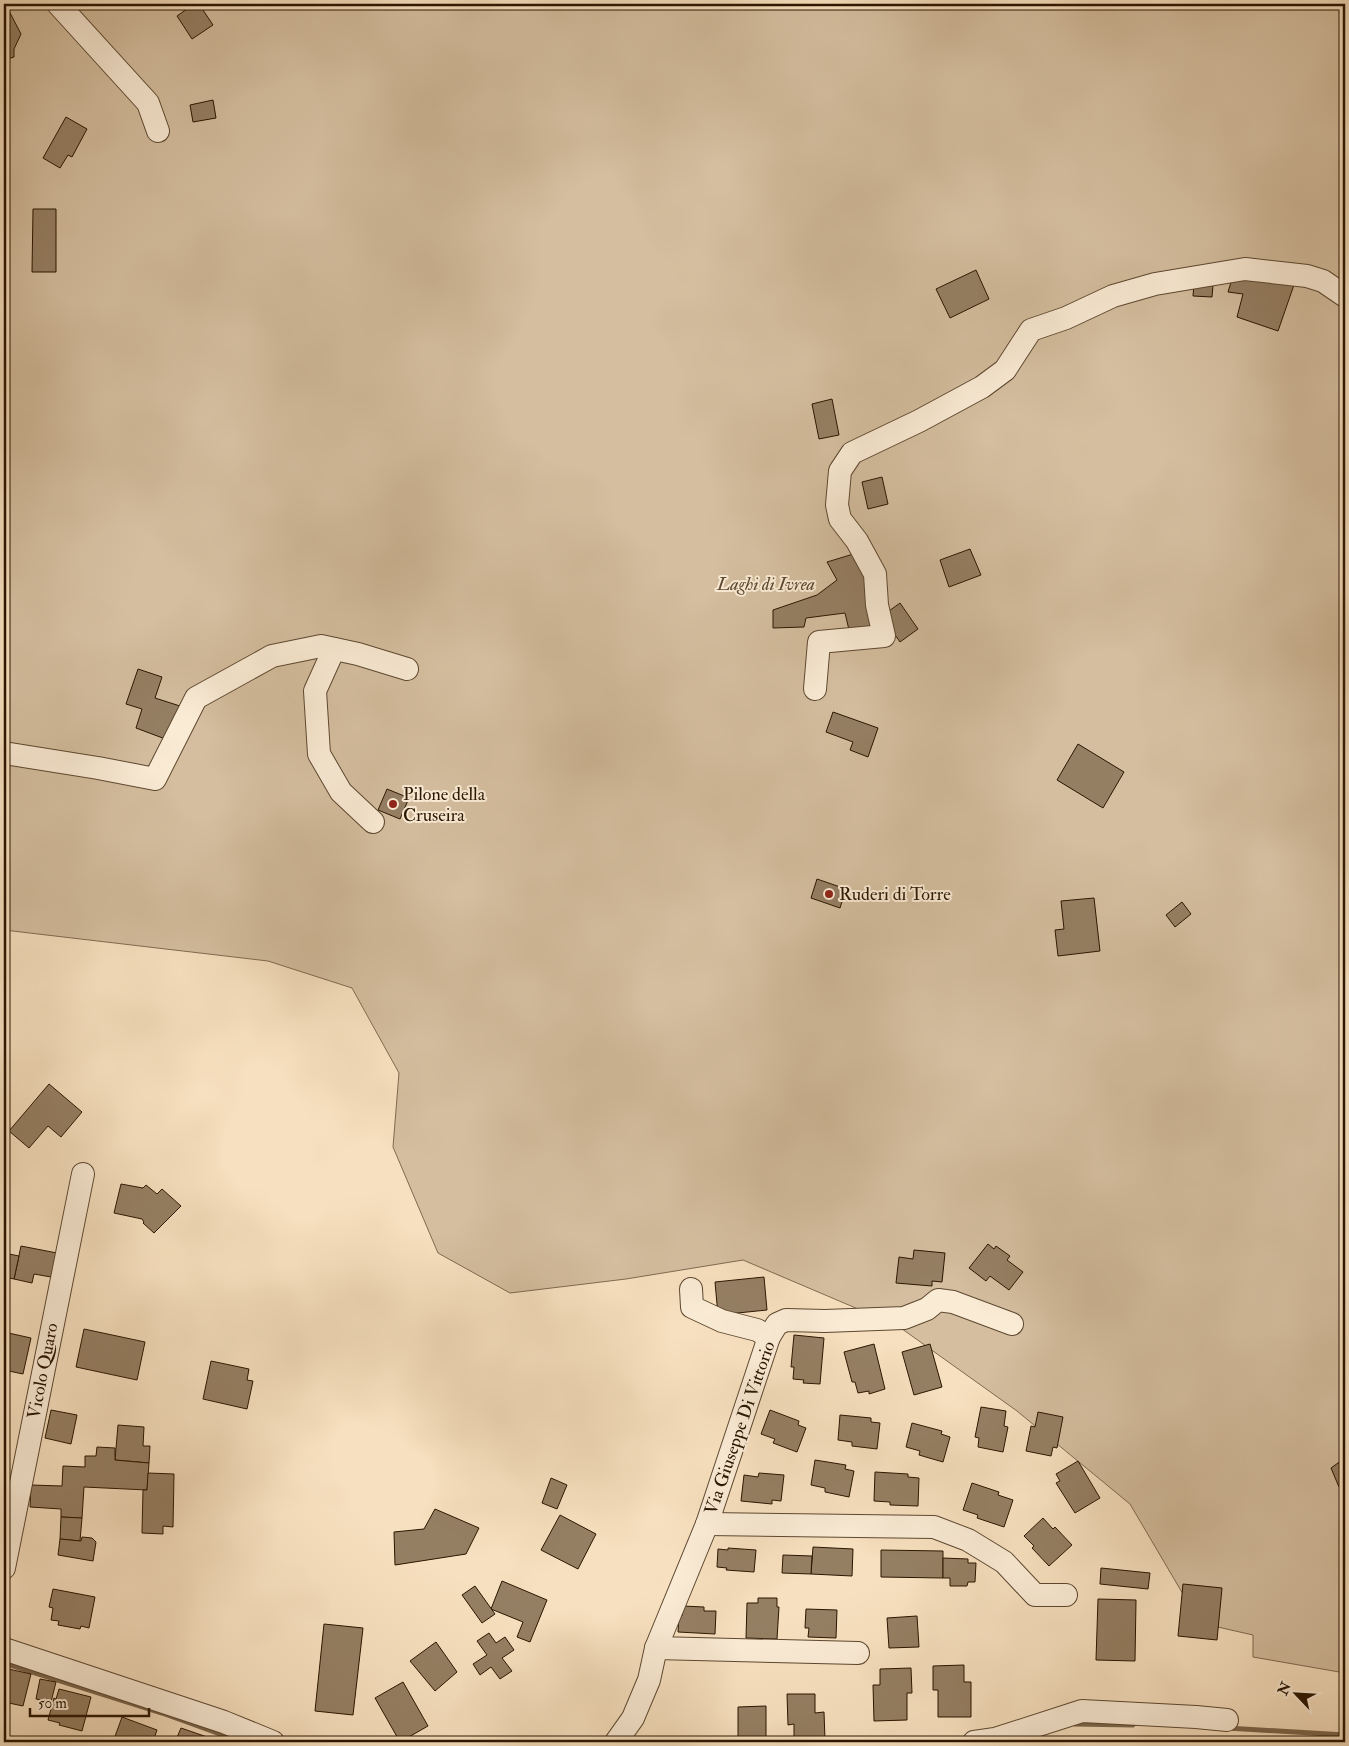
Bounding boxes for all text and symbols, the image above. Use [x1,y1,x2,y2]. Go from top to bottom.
park label: Laghi di Ivrea [716,573,815,596]
place label: Pilone della Cruseira [403,783,486,827]
marker: Pilone della Cruseira [387,798,399,810]
place label: Ruderi di Torre [839,883,951,906]
marker: Ruderi di Torre [823,888,835,900]
street label: Vicolo Quaro [22,1321,64,1421]
street label: Via Giuseppe Di Vittorio [700,1338,781,1518]
north arrow [1272,1668,1322,1718]
text: N [1274,1679,1295,1699]
scale bar [30,1686,149,1718]
text: 50 m [38,1694,67,1713]

